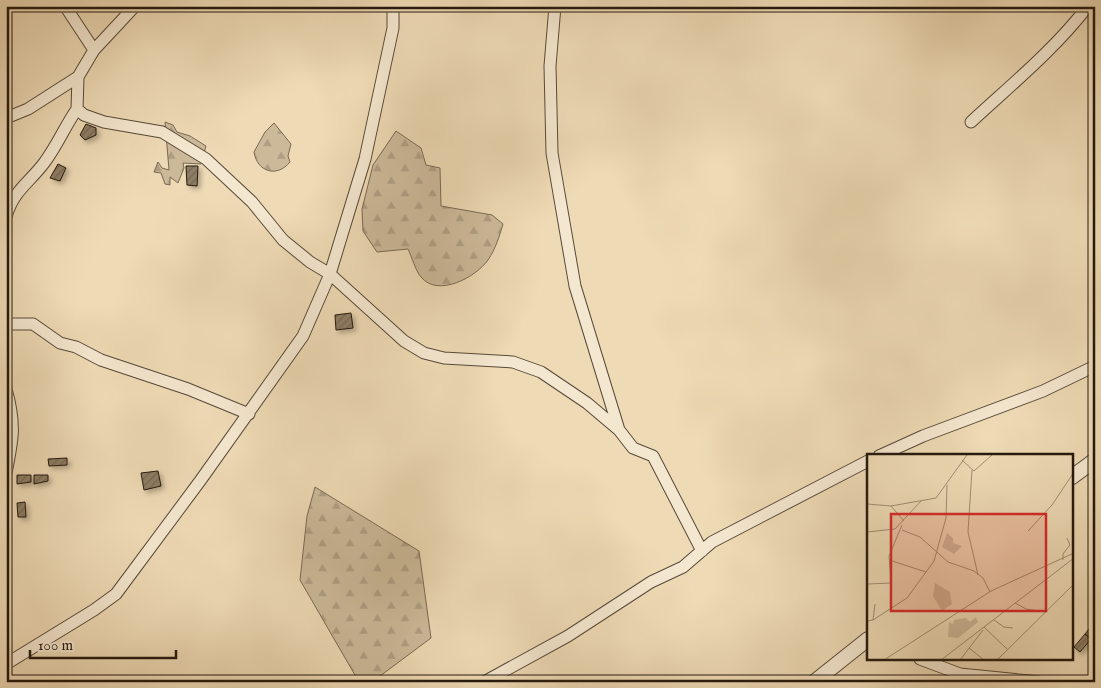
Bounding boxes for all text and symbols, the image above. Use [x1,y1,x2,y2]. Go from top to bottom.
inset map [867,454,1074,660]
scale bar [30,628,176,660]
text: 100 m [38,636,74,655]

